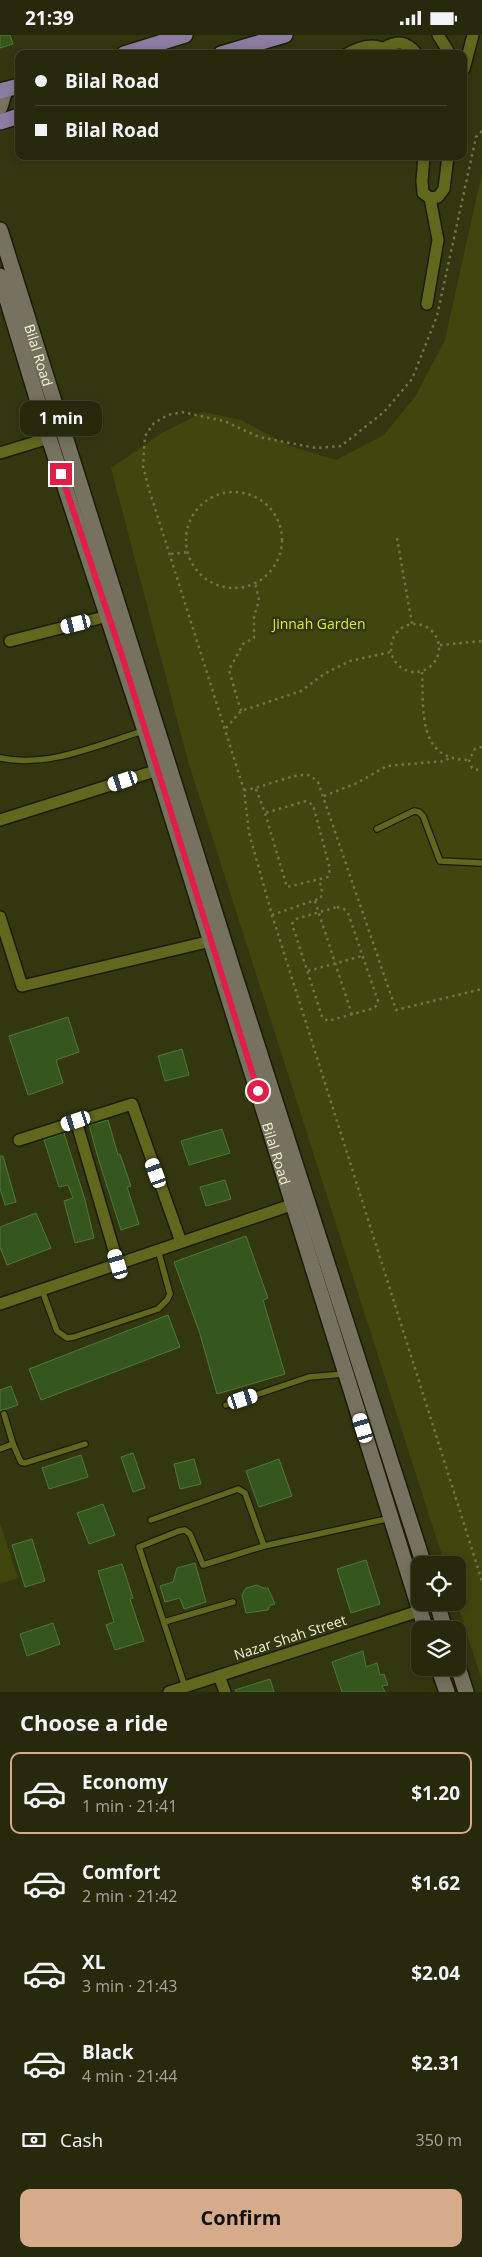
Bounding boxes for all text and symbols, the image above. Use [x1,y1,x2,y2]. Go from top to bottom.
text: 21:39 [25,5,74,31]
text: Bilal Road [65,68,159,94]
text: Bilal Road [65,117,159,143]
street label: Bilal Road [21,321,58,389]
callout: 1 min [20,401,102,437]
text: 1 min [39,407,83,429]
route end [50,463,72,485]
car [59,613,92,635]
park label: Jinnah Garden [270,614,366,633]
car [106,769,139,793]
route start [247,1080,269,1102]
car [59,1109,92,1133]
street label: Bilal Road [258,1120,296,1187]
car [143,1156,168,1190]
car [106,1247,129,1281]
car [226,1387,259,1411]
car [351,1411,374,1445]
map controls [411,1556,466,1676]
button: locate [411,1556,466,1611]
street label: Nazar Shah Street [231,1610,349,1664]
button: layers [411,1621,466,1676]
text: Choose a ride [20,1707,168,1737]
text: Economy [82,1769,168,1795]
icon: car [22,1771,67,1816]
text: $1.20 [411,1780,460,1806]
text: 1 min · 21:41 [82,1795,177,1817]
text: Comfort [82,1859,161,1885]
icon: car [22,1861,67,1906]
text: $1.62 [411,1870,460,1896]
text: 2 min · 21:42 [82,1885,177,1907]
text: XL [82,1949,105,1975]
icon: car [22,1951,67,1996]
text: $2.04 [411,1960,460,1986]
text: 3 min · 21:43 [82,1975,177,1997]
text: Black [82,2039,134,2065]
icon: car [22,2041,67,2086]
text: $2.31 [411,2050,460,2076]
text: 4 min · 21:44 [82,2065,177,2087]
icon: cash [20,2126,48,2154]
text: Cash [60,2127,103,2153]
text: 350 m [416,2129,462,2151]
button: Confirm [20,2189,462,2247]

